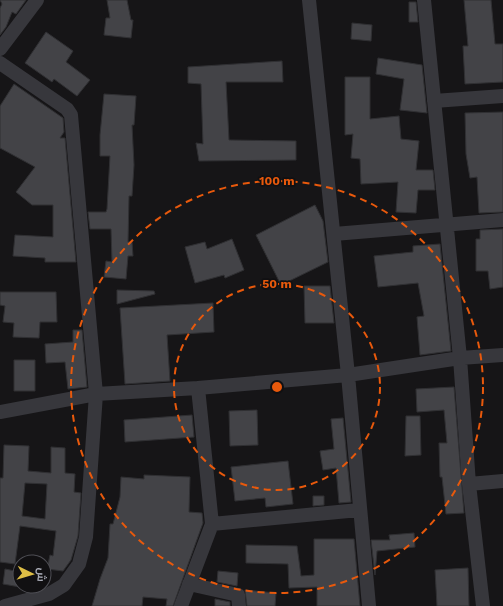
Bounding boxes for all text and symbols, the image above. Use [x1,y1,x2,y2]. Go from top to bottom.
text: 100 m [259,174,295,188]
text: 50 m [262,277,292,291]
centre of rings [270,380,284,394]
north arrow [12,554,52,594]
text: ش [34,567,49,582]

